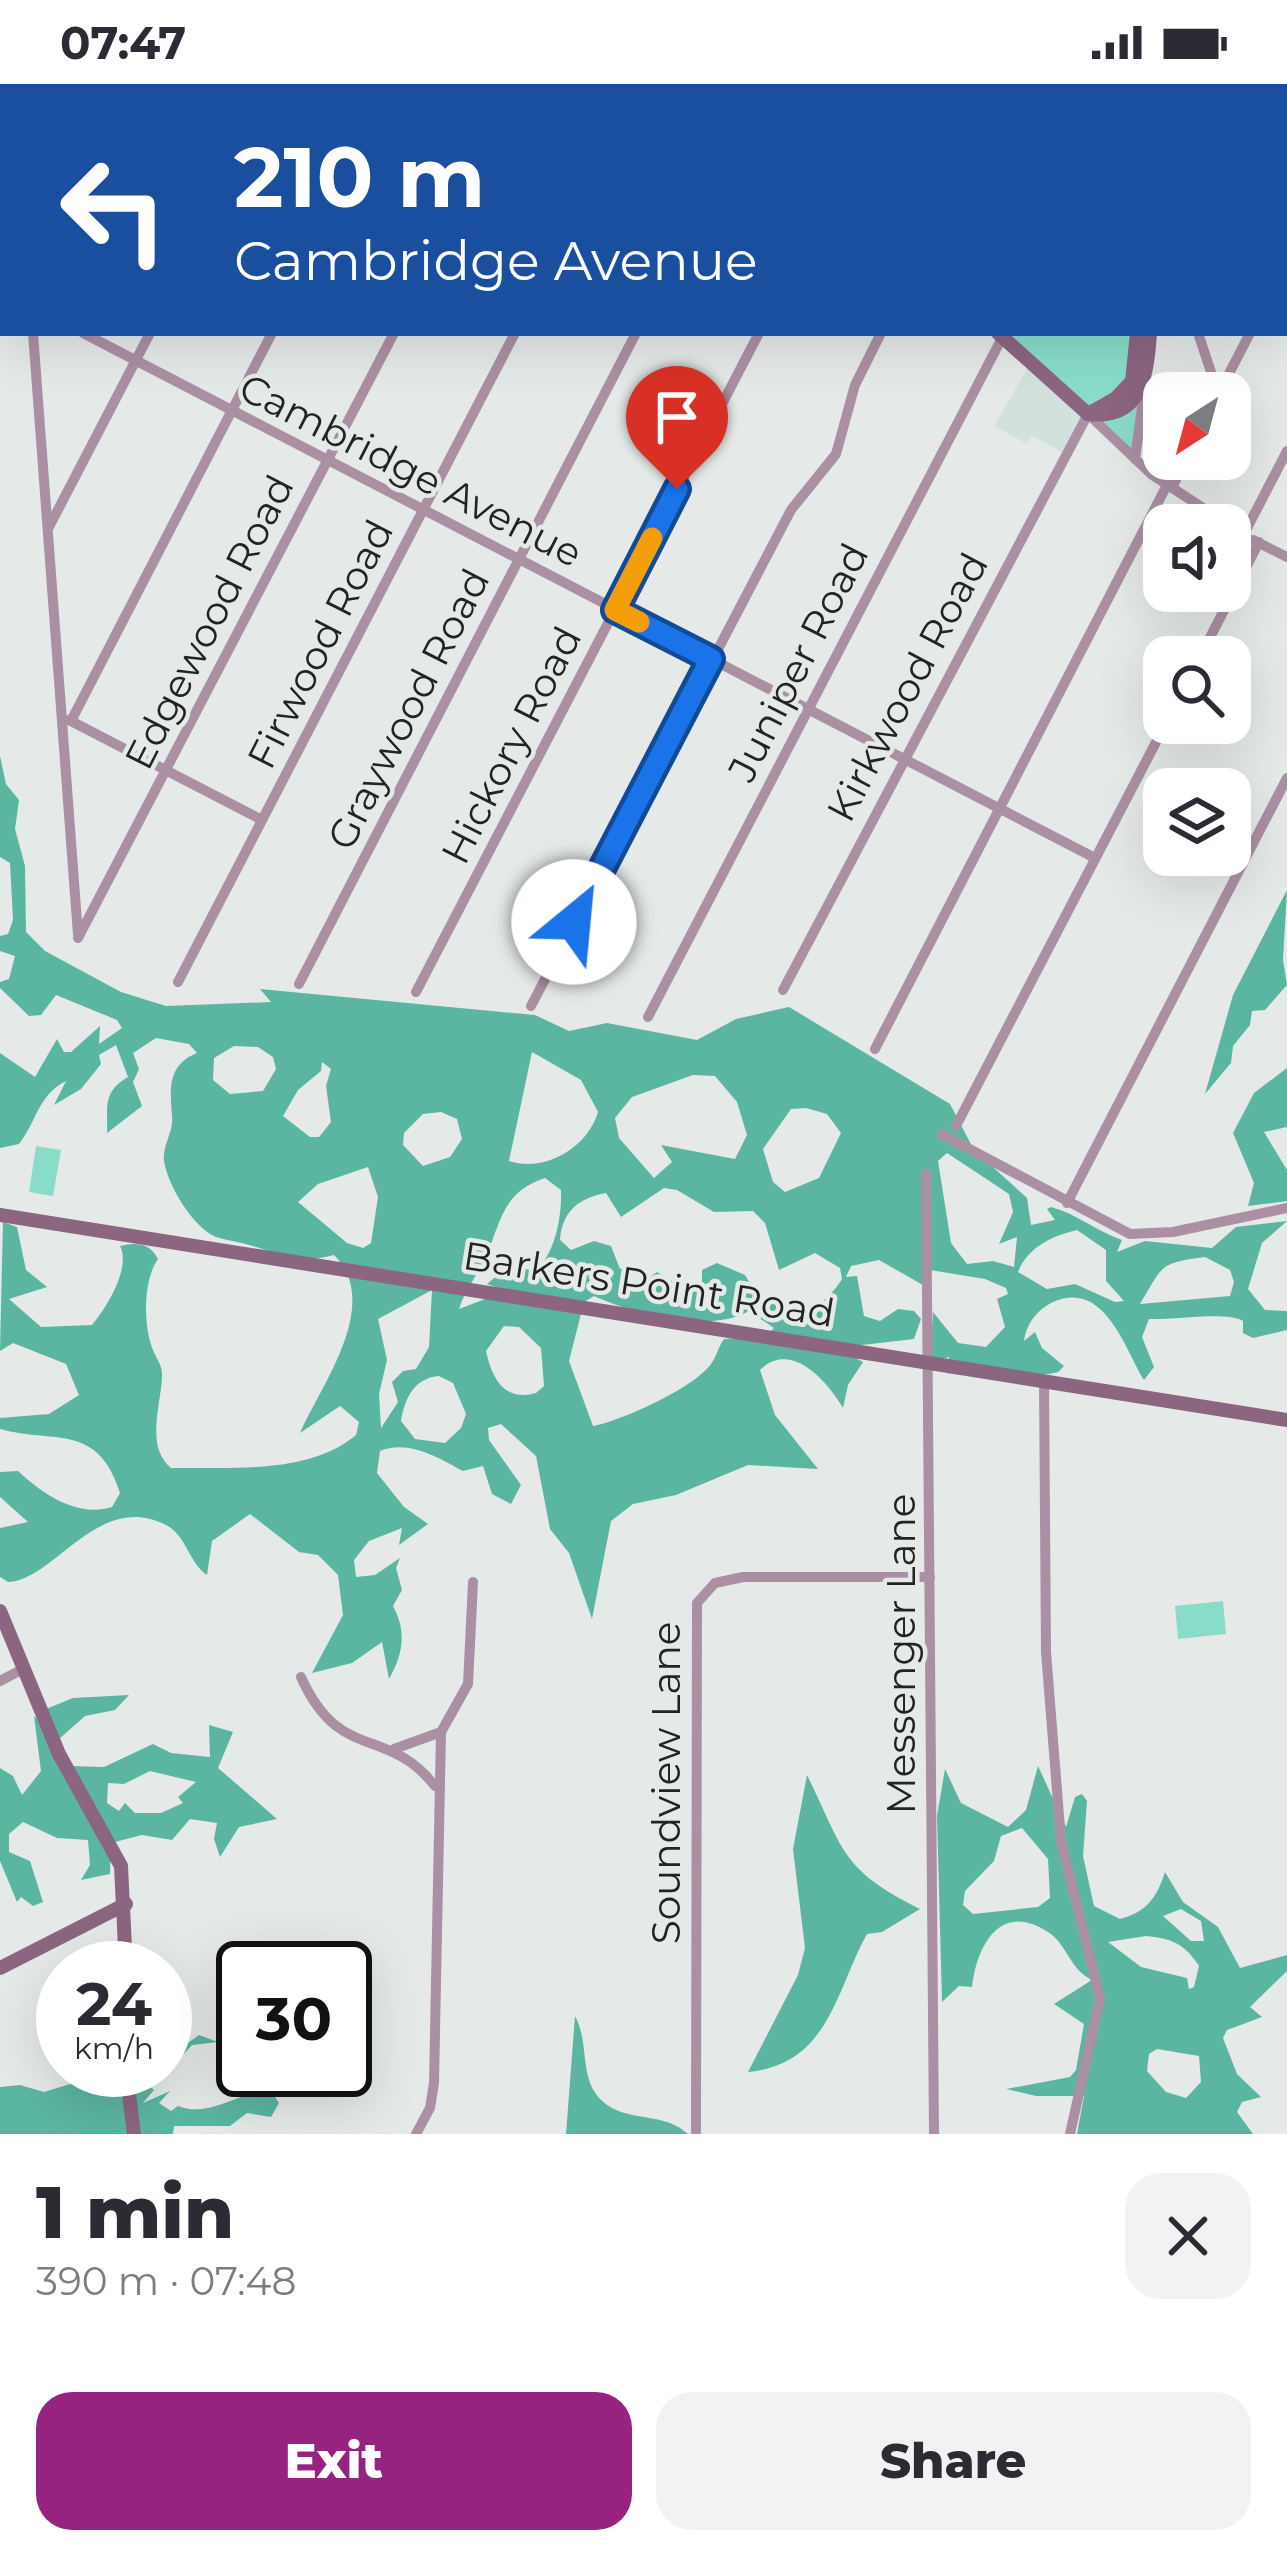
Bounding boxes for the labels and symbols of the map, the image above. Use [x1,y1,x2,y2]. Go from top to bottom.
street label: Cambridge Avenue [232,363,590,577]
pin [626,366,728,489]
north arrow [1143,372,1251,480]
street label: Edgewood Road [114,467,304,777]
street label: Firwood Road [237,512,403,776]
street label: Juniper Road [717,535,879,790]
street label: Kirkwood Road [816,545,998,829]
street label: Graywood Road [317,561,499,857]
street label: Hickory Road [431,618,591,872]
position arrow [511,859,637,985]
street label: Barkers Point Road [460,1231,838,1337]
street label: Messenger Lane [877,1494,925,1814]
street label: Soundview Lane [642,1622,690,1944]
speed limit sign: 30 [216,1941,372,2097]

